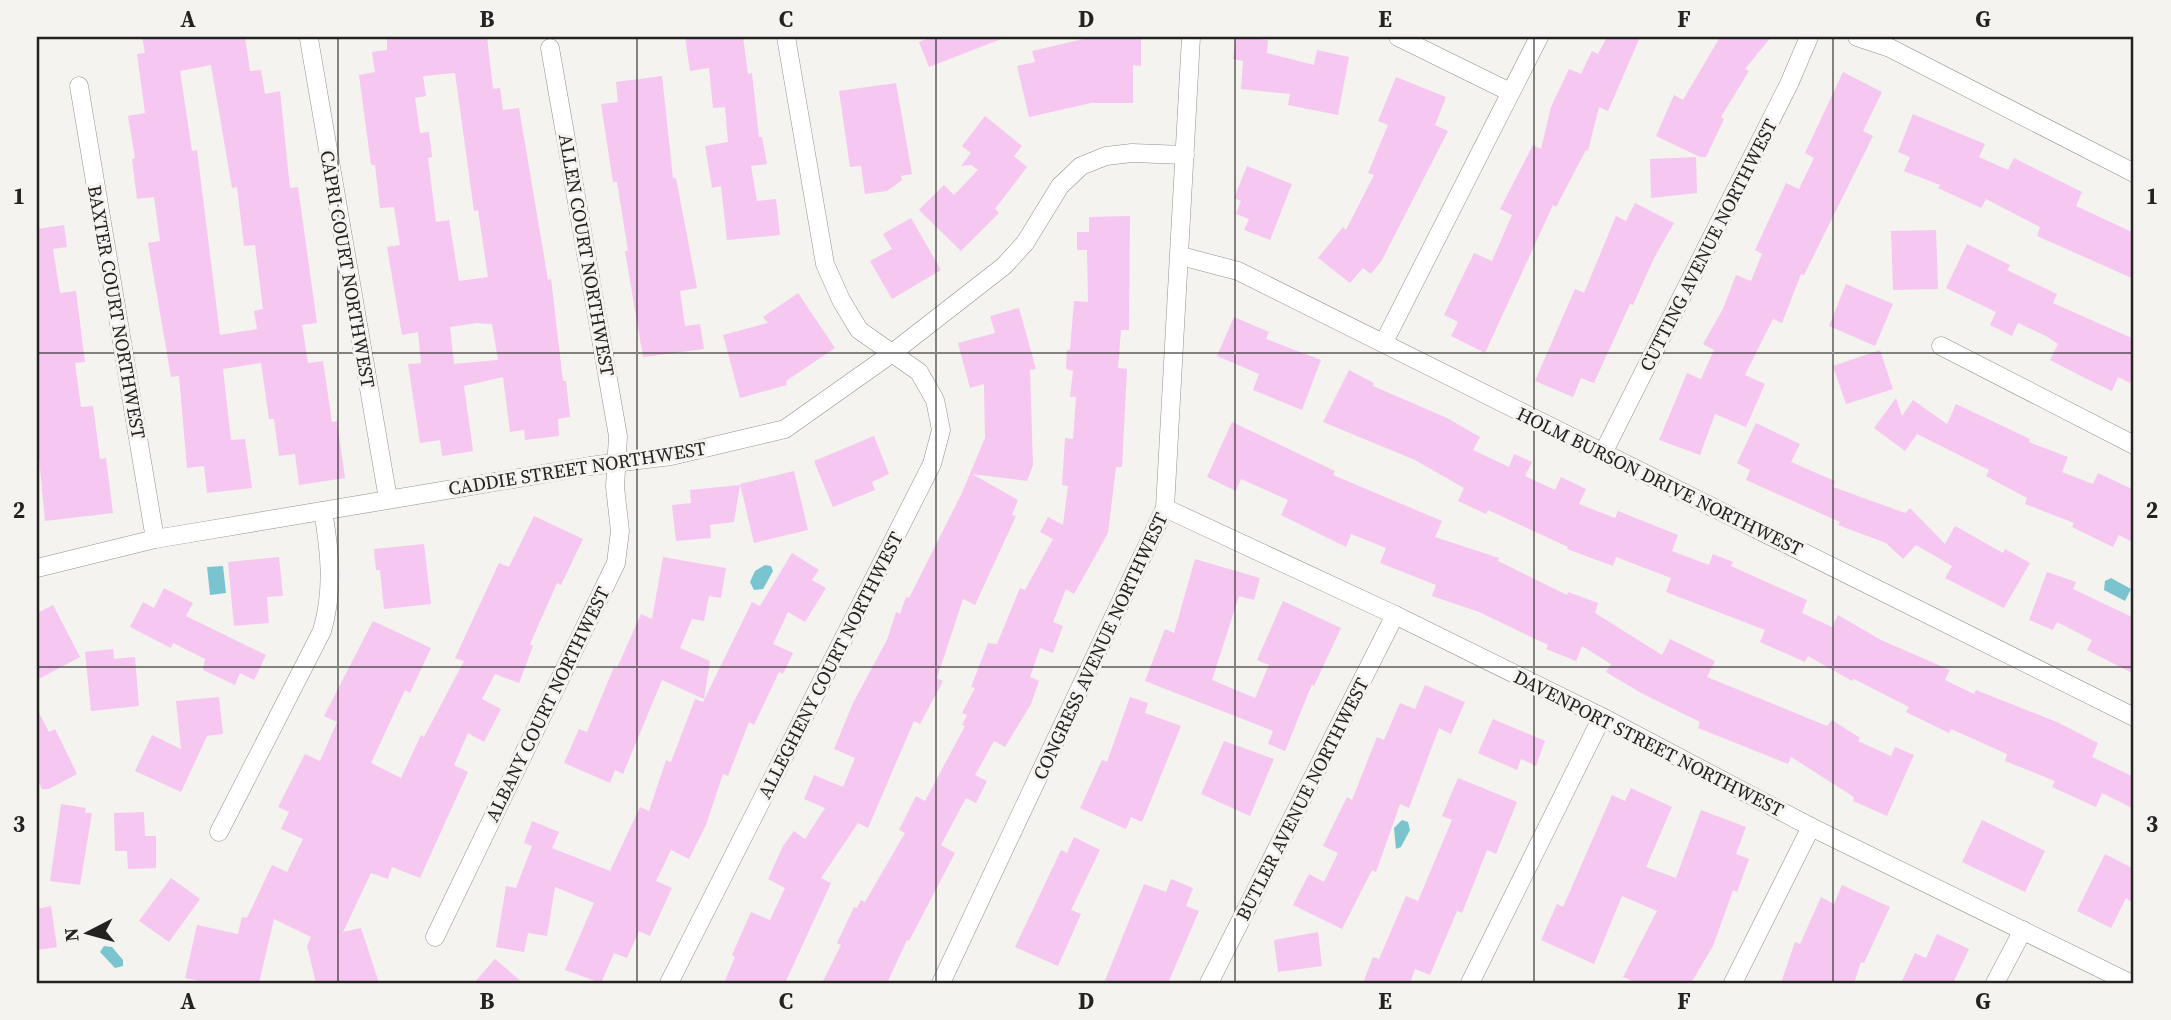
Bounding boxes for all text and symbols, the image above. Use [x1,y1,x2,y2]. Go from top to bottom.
text: A [180,3,196,35]
text: B [480,3,495,35]
text: C [779,3,793,35]
text: D [1078,3,1094,35]
text: E [1378,3,1392,35]
text: F [1677,3,1691,35]
text: G [1975,3,1991,35]
street label: CUTTING AVENUE NORTHWEST [1633,114,1783,376]
street label: ALLEN COURT NORTHWEST [553,132,621,379]
street label: CAPRI COURT NORTHWEST [314,148,382,390]
text: 1 [13,180,25,212]
text: 1 [2146,180,2158,212]
street label: BAXTER COURT NORTHWEST [82,183,152,441]
street label: HOLM BURSON DRIVE NORTHWEST [1513,400,1808,562]
street label: CADDIE STREET NORTHWEST [446,435,708,501]
text: 2 [13,494,25,526]
text: 2 [2146,494,2158,526]
street label: CONGRESS AVENUE NORTHWEST [1026,508,1174,784]
street label: ALLEGHENY COURT NORTHWEST [751,527,909,803]
street label: ALBANY COURT NORTHWEST [479,582,616,826]
street label: DAVENPORT STREET NORTHWEST [1510,663,1789,823]
street label: BUTLER AVENUE NORTHWEST [1229,673,1375,925]
text: 3 [13,808,25,840]
text: 3 [2146,808,2158,840]
north arrow [52,898,122,968]
text: N [57,926,85,943]
text: A [180,985,196,1017]
text: B [480,985,495,1017]
text: C [779,985,793,1017]
text: D [1078,985,1094,1017]
text: E [1378,985,1392,1017]
text: F [1677,985,1691,1017]
text: G [1975,985,1991,1017]

